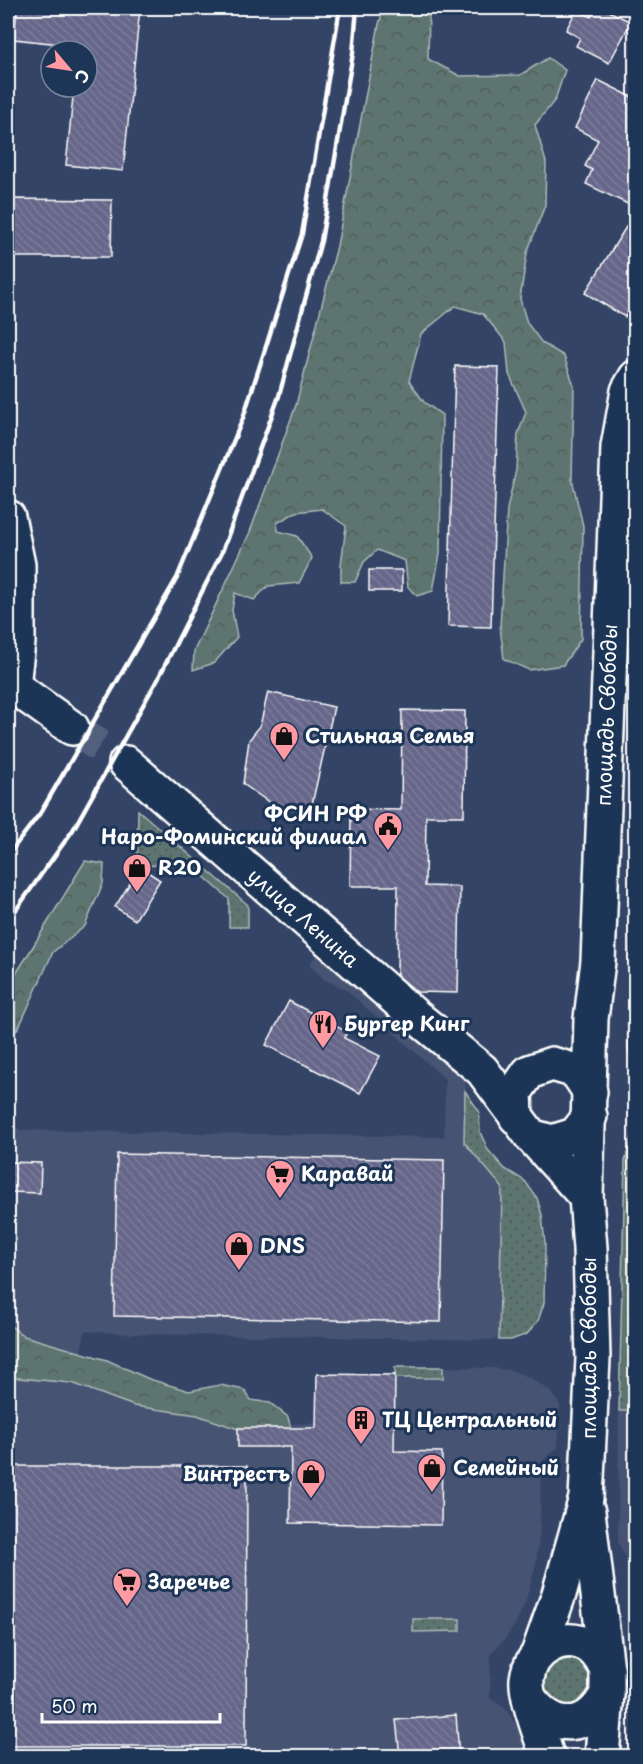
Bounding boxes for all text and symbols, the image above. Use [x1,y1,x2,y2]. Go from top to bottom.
north arrow [39,39,99,99]
text: С [70,66,96,88]
street label: площадь Свободы [588,624,624,806]
shop icon: Стильная Семья [268,720,300,762]
place label: Стильная Семья [305,720,475,750]
place label: ФСИН РФ Наро-Фоминский филиал [101,798,368,851]
public building icon: ФСИН РФ Наро-Фоминский филиал [372,810,404,852]
shop icon: R20 [121,852,153,894]
place label: R20 [158,852,201,882]
street label: улица Ленина [241,860,366,974]
restaurant icon: Бургер Кинг [307,1008,339,1050]
place label: Бургер Кинг [344,1008,470,1038]
supermarket icon: Каравай [264,1158,296,1200]
place label: Каравай [301,1158,394,1188]
shop icon: DNS [223,1230,255,1272]
place label: DNS [260,1230,305,1260]
street label: площадь Свободы [573,1257,603,1439]
building icon: ТЦ Центральный [345,1404,377,1446]
place label: ТЦ Центральный [382,1404,557,1434]
shop icon: Семейный [416,1452,448,1494]
place label: Семейный [453,1452,559,1482]
place label: Винтрестъ [182,1458,290,1488]
shop icon: Винтрестъ [295,1458,327,1500]
supermarket icon: Заречье [111,1566,143,1608]
place label: Заречье [147,1566,231,1596]
scale bar [42,1686,220,1724]
text: 50 m [51,1692,98,1719]

